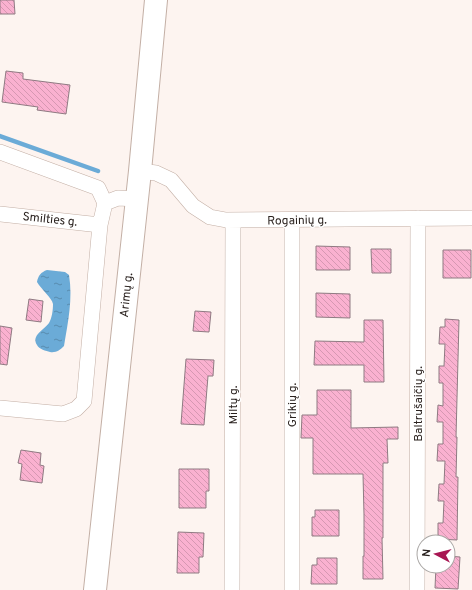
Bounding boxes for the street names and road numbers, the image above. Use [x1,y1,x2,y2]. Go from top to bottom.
street label: Smilties g. [22,209,78,231]
street label: Rogainių g. [267,212,327,230]
street label: Arimų g. [117,272,137,318]
street label: Baltrušaičių g. [411,366,427,442]
street label: Grikių g. [285,383,301,427]
street label: Miltų g. [226,385,242,425]

